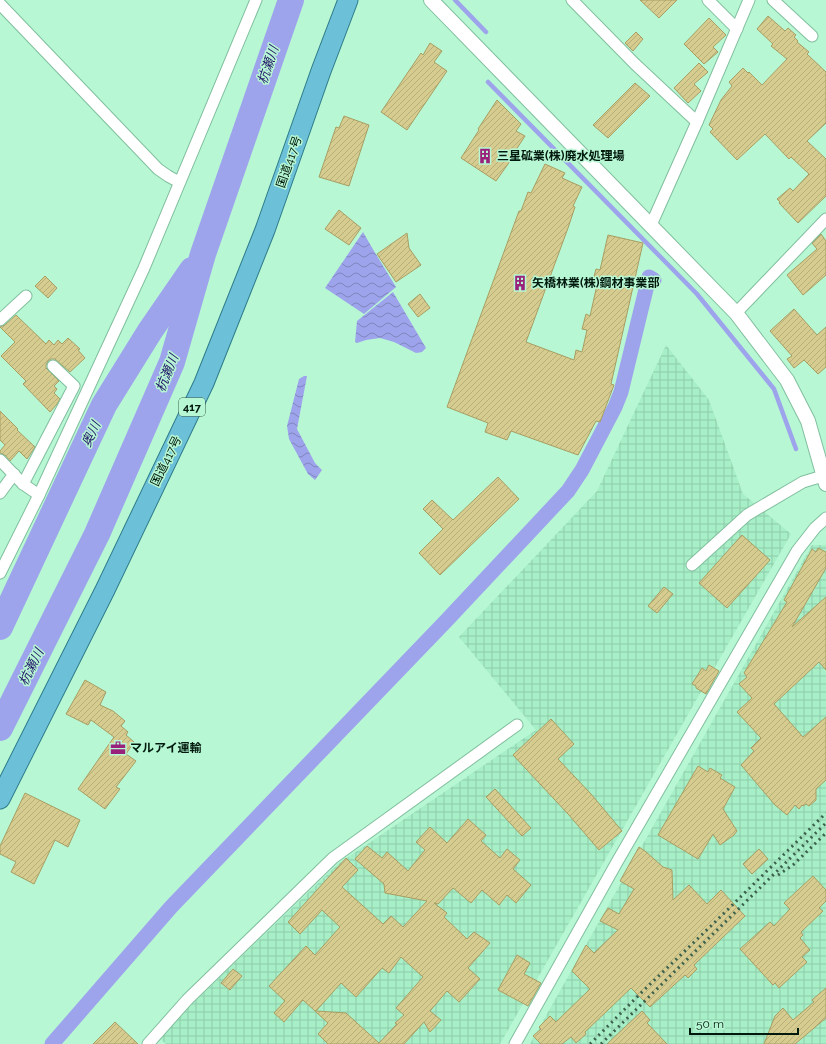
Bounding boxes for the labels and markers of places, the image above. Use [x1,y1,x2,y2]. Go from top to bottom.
building icon: 三星砿業(株)廃水処理場 [476,147,494,165]
place label: 三星砿業(株)廃水処理場 [497,149,624,163]
building icon: 矢橋林業(株)鋼材事業部 [511,274,529,292]
place label: 矢橋林業(株)鋼材事業部 [532,276,659,290]
office icon: マルアイ運輸 [109,739,127,757]
place label: マルアイ運輸 [130,741,201,755]

